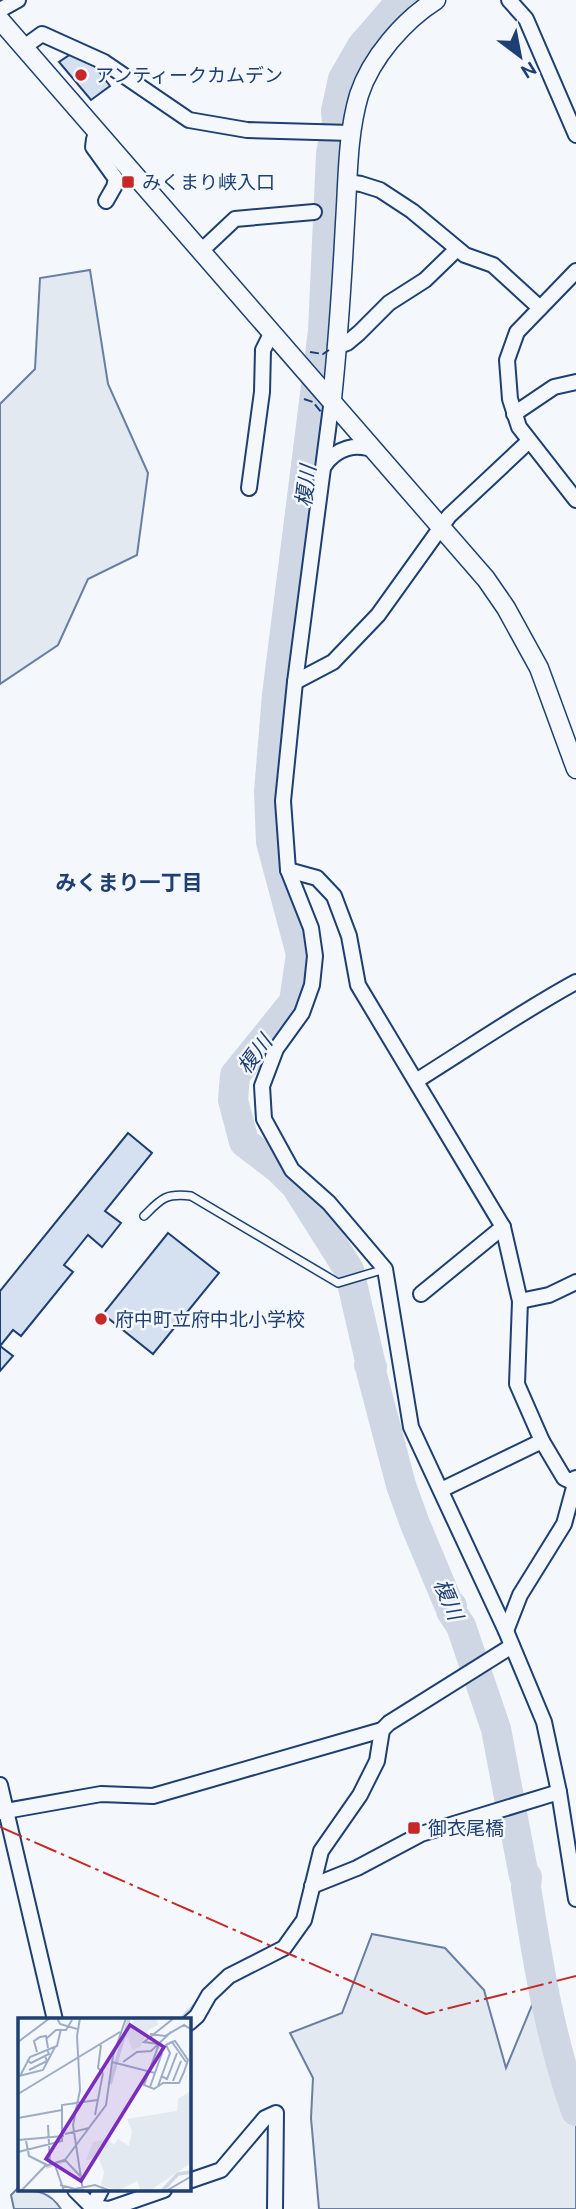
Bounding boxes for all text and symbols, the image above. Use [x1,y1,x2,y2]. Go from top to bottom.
north arrow [485,21,555,91]
text: N [517,57,541,84]
place label: アンティークカムデン [95,64,283,86]
marker: アンティークカムデン [73,67,89,83]
place label: みくまり峡入口 [142,171,275,193]
marker: みくまり峡入口 [120,174,136,190]
water label: 榎川 [291,462,320,508]
district label: みくまり一丁目 [56,870,203,894]
water label: 榎川 [232,1028,277,1078]
place label: 府中町立府中北小学校 [115,1308,305,1330]
marker: 府中町立府中北小学校 [93,1311,109,1327]
water label: 榎川 [430,1575,469,1625]
place label: 御衣尾橋 [428,1817,504,1839]
marker: 御衣尾橋 [406,1820,422,1836]
inset map [18,2018,191,2192]

